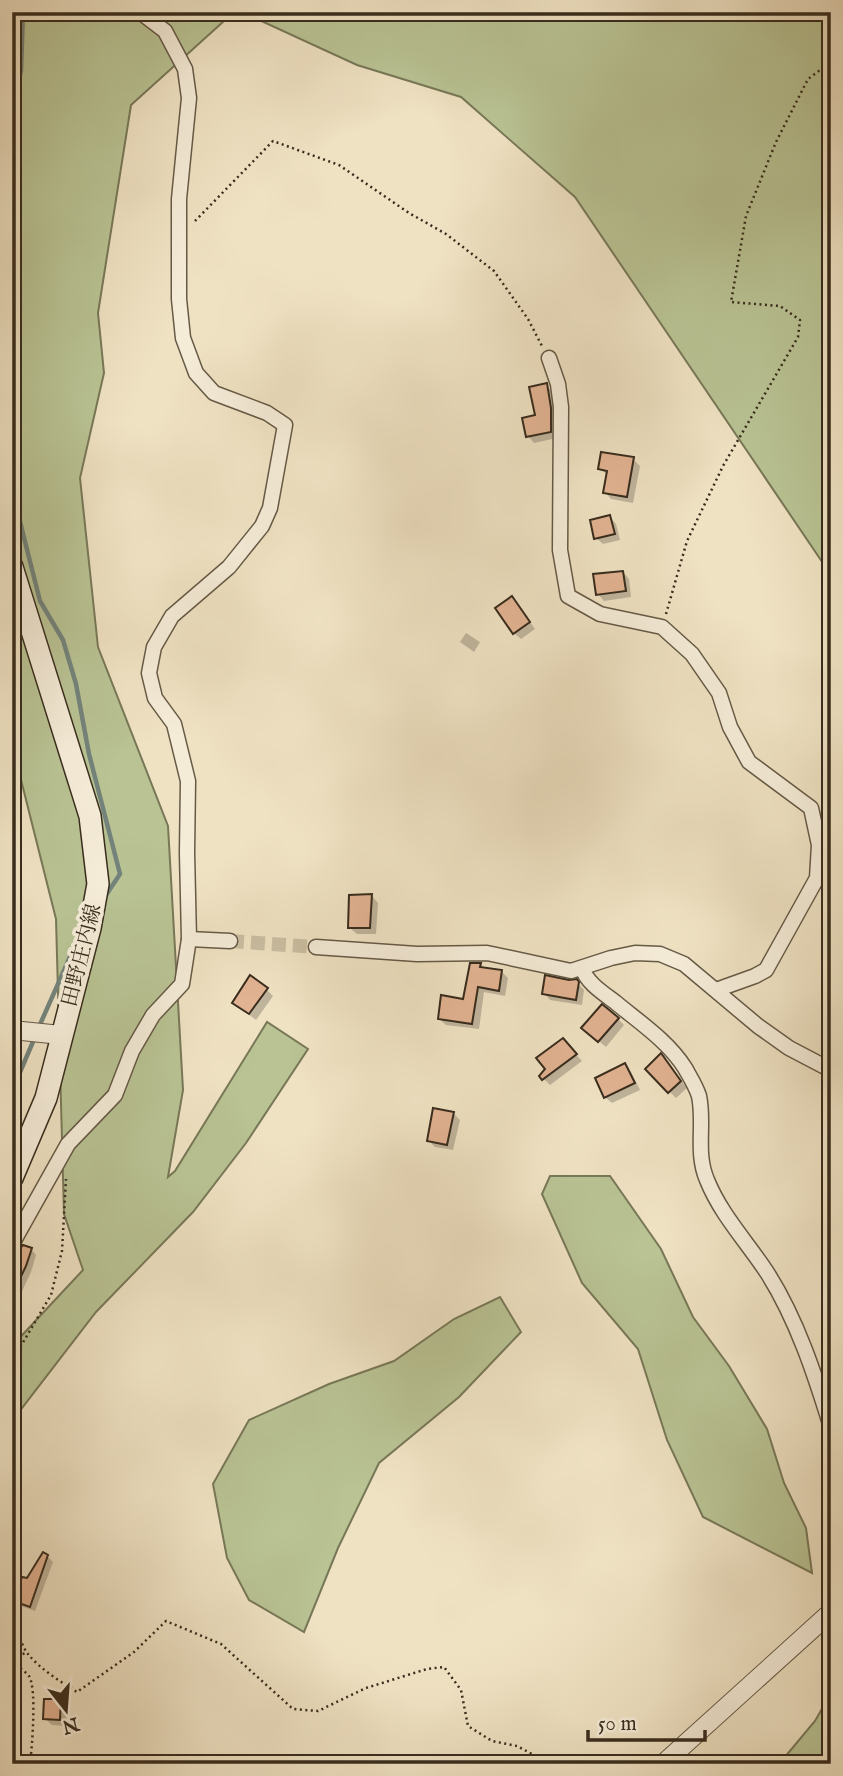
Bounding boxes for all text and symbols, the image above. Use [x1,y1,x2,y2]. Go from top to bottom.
street label: 田野庄内線 [57,901,108,1010]
north arrow [32,1674,102,1744]
scale bar [588,1699,705,1743]
text: N [58,1710,83,1738]
text: 50 m [598,1711,637,1738]

